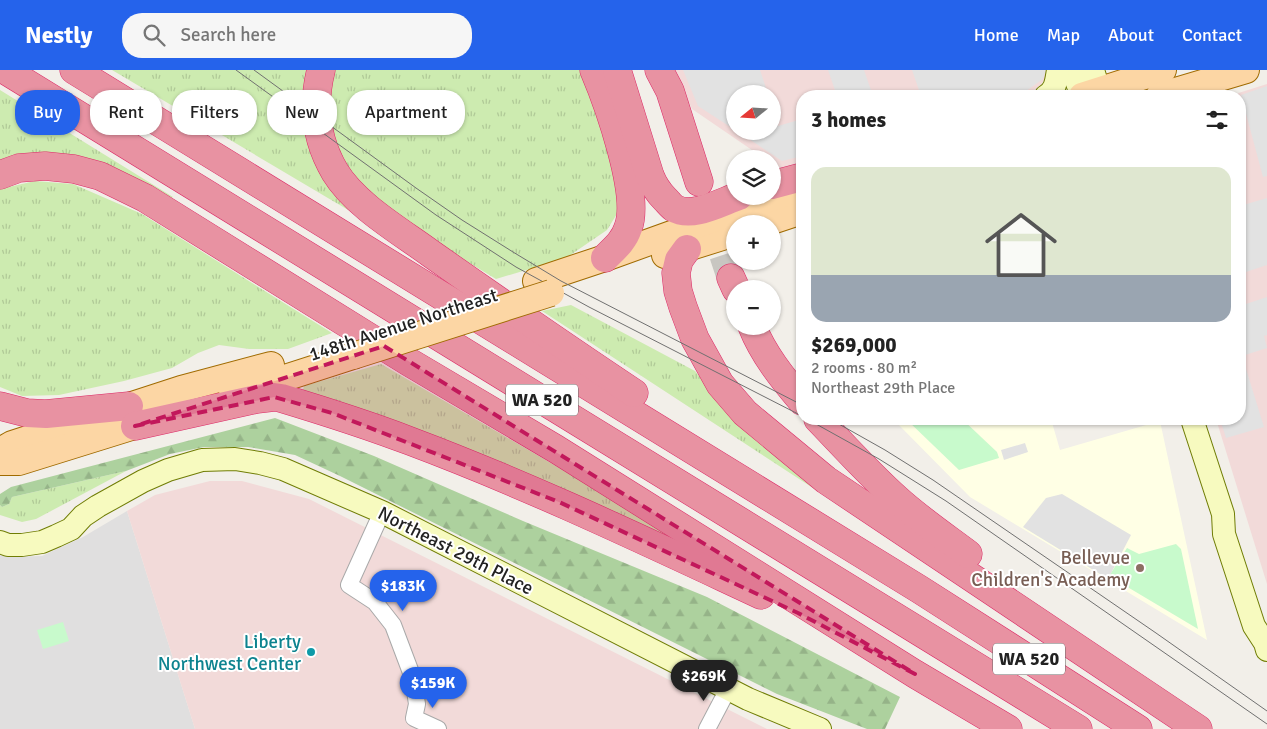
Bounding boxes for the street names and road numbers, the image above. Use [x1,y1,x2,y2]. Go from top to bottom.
street label: 148th Avenue Northeast [306,283,501,367]
road number: WA 520 [506,384,578,416]
street label: Northeast 29th Place [374,501,537,601]
road number: WA 520 [993,644,1065,674]

